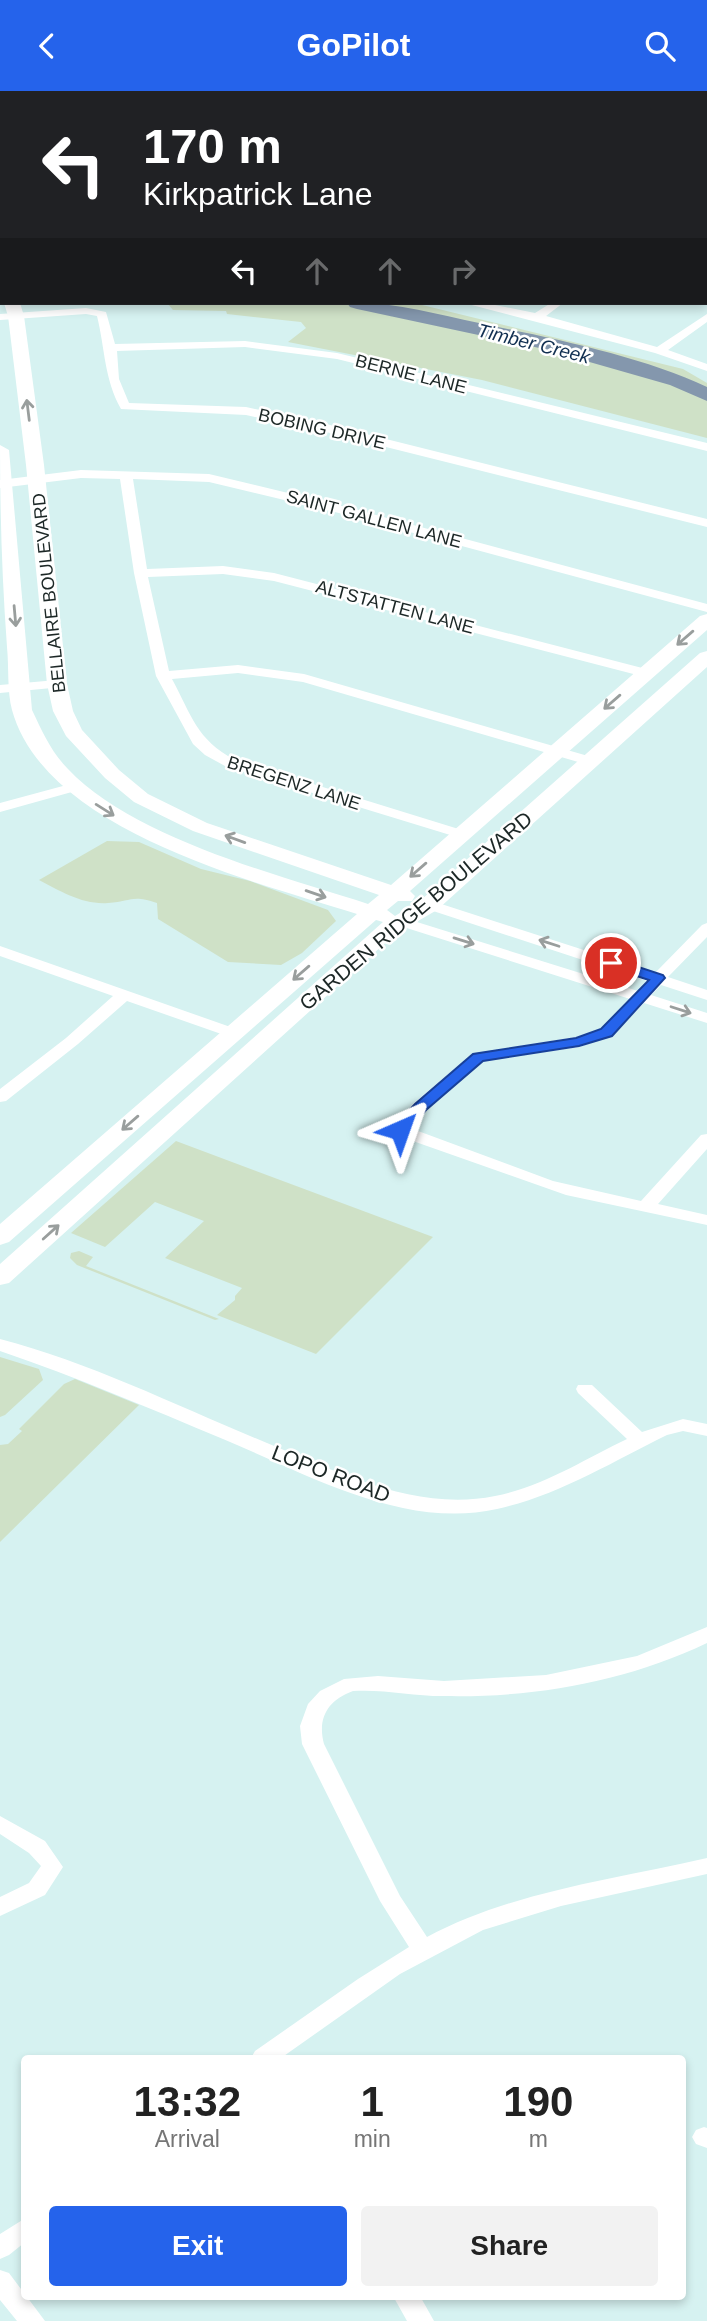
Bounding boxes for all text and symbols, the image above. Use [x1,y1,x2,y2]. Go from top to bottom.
icon: back [28,27,66,65]
text: GoPilot [297,27,410,63]
icon: search [641,27,679,65]
icon: left [28,119,119,210]
text: 170 m [143,119,282,173]
text: Kirkpatrick Lane [143,176,372,212]
icon: left [225,252,263,290]
icon: ahead [298,252,336,290]
icon: ahead [371,252,409,290]
icon: right [444,252,482,290]
water label: Timber Creek [476,319,594,368]
street label: BERNE LANE [353,351,469,397]
one-way arrow [22,399,35,421]
street label: BOBING DRIVE [256,405,388,453]
street label: SAINT GALLEN LANE [284,486,464,552]
street label: BELLAIRE BOULEVARD [29,492,69,694]
street label: ALTSTATTEN LANE [314,576,476,638]
one-way arrow [9,604,22,627]
one-way arrow [677,630,695,646]
one-way arrow [603,694,621,710]
street label: BREGENZ LANE [225,752,363,814]
one-way arrow [95,803,115,817]
street label: GARDEN RIDGE BOULEVARD [295,807,536,1015]
one-way arrow [224,832,246,844]
one-way arrow [409,862,427,878]
one-way arrow [305,888,327,901]
pin [581,933,641,993]
one-way arrow [453,936,475,949]
one-way arrow [538,936,560,949]
icon: arrive [592,944,630,982]
one-way arrow [292,965,310,981]
one-way arrow [670,1004,692,1017]
position arrow [363,1093,437,1167]
one-way arrow [121,1115,139,1131]
one-way arrow [42,1224,60,1240]
street label: LOPO ROAD [269,1440,394,1507]
text: 13:32 [134,2078,241,2125]
text: 1 [360,2078,384,2125]
text: 190 [503,2078,573,2125]
text: Arrival [155,2126,220,2152]
text: min [354,2126,391,2152]
text: m [529,2126,548,2152]
button: Exit [49,2206,347,2286]
button: Share [361,2206,658,2286]

